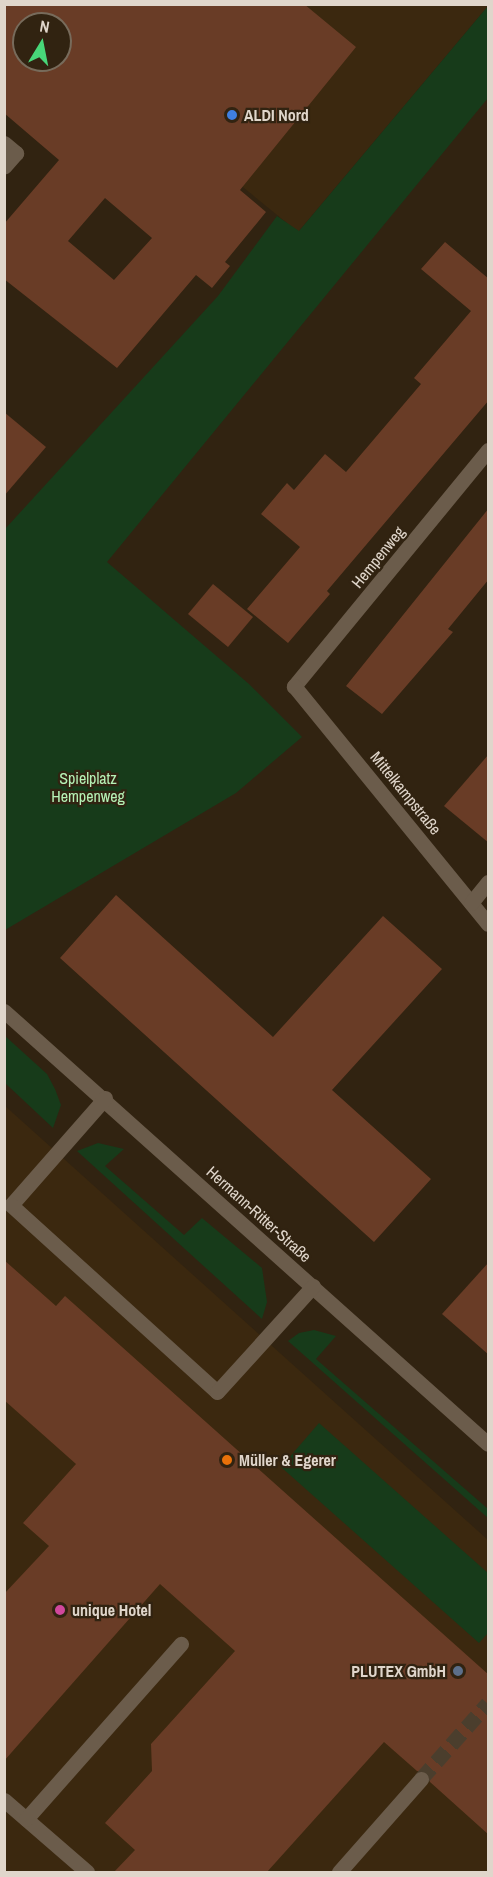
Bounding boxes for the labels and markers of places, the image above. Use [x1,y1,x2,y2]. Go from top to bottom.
place label: ALDI Nord [244,105,309,125]
marker: ALDI Nord [225,108,239,122]
place label: Müller & Egerer [239,1450,336,1470]
marker: Müller & Egerer [220,1453,234,1467]
place label: unique Hotel [72,1600,151,1620]
marker: unique Hotel [53,1603,67,1617]
place label: PLUTEX GmbH [351,1661,446,1681]
marker: PLUTEX GmbH [451,1664,465,1678]

